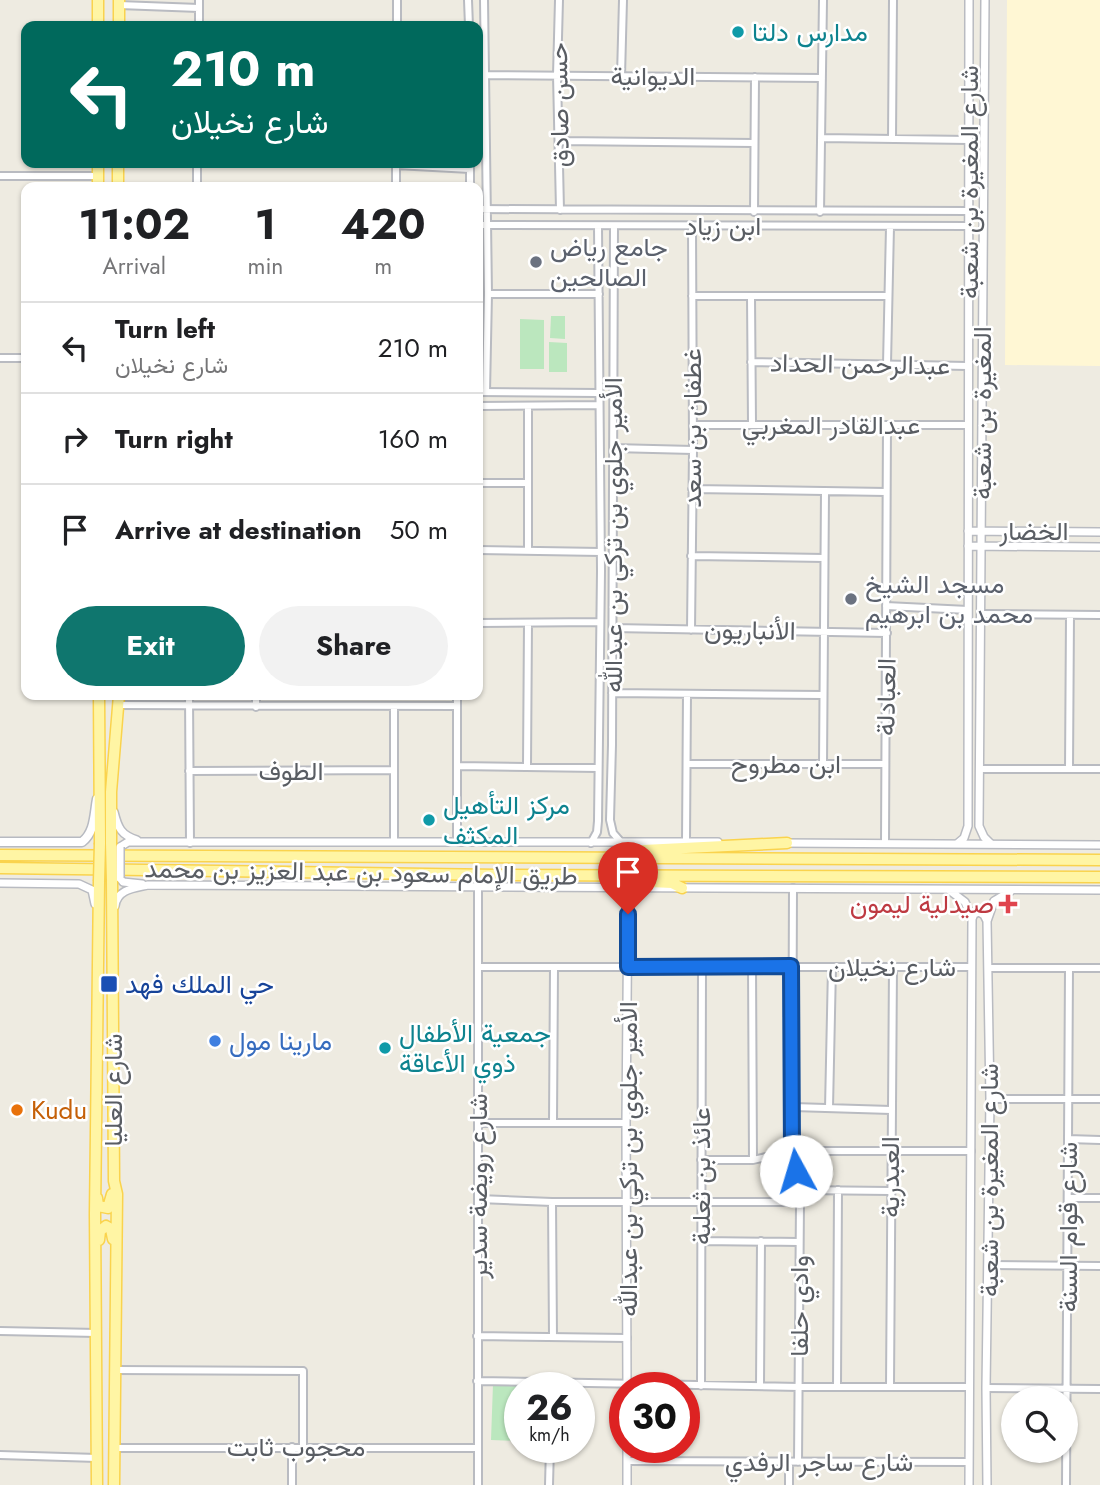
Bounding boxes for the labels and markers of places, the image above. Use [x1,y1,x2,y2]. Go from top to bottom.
place label: مدارس دلتا [752,13,868,51]
marker: مدارس دلتا [730,24,746,40]
place label: جامع رياض الصالحين [550,228,668,296]
marker: جامع رياض الصالحين [528,254,544,270]
place label: مسجد الشيخ محمد بن ابرهيم [865,565,1033,633]
marker: مسجد الشيخ محمد بن ابرهيم [843,591,859,607]
place label: مركز التأهيل المكثف [443,786,570,854]
marker: مركز التأهيل المكثف [421,812,437,828]
pin [598,842,658,914]
place label: صيدلية ليمون [850,885,994,923]
marker: صيدلية ليمون [1000,896,1016,912]
place label: حي الملك فهد [125,965,274,1005]
marker: حي الملك فهد [99,974,119,994]
place label: جمعية الأطفال ذوي الأعاقة [399,1014,551,1084]
place label: مارينا مول [229,1022,332,1060]
marker: مارينا مول [207,1033,223,1049]
marker: جمعية الأطفال ذوي الأعاقة [377,1040,393,1056]
place label: Kudu [31,1091,87,1129]
marker: Kudu [9,1102,25,1118]

